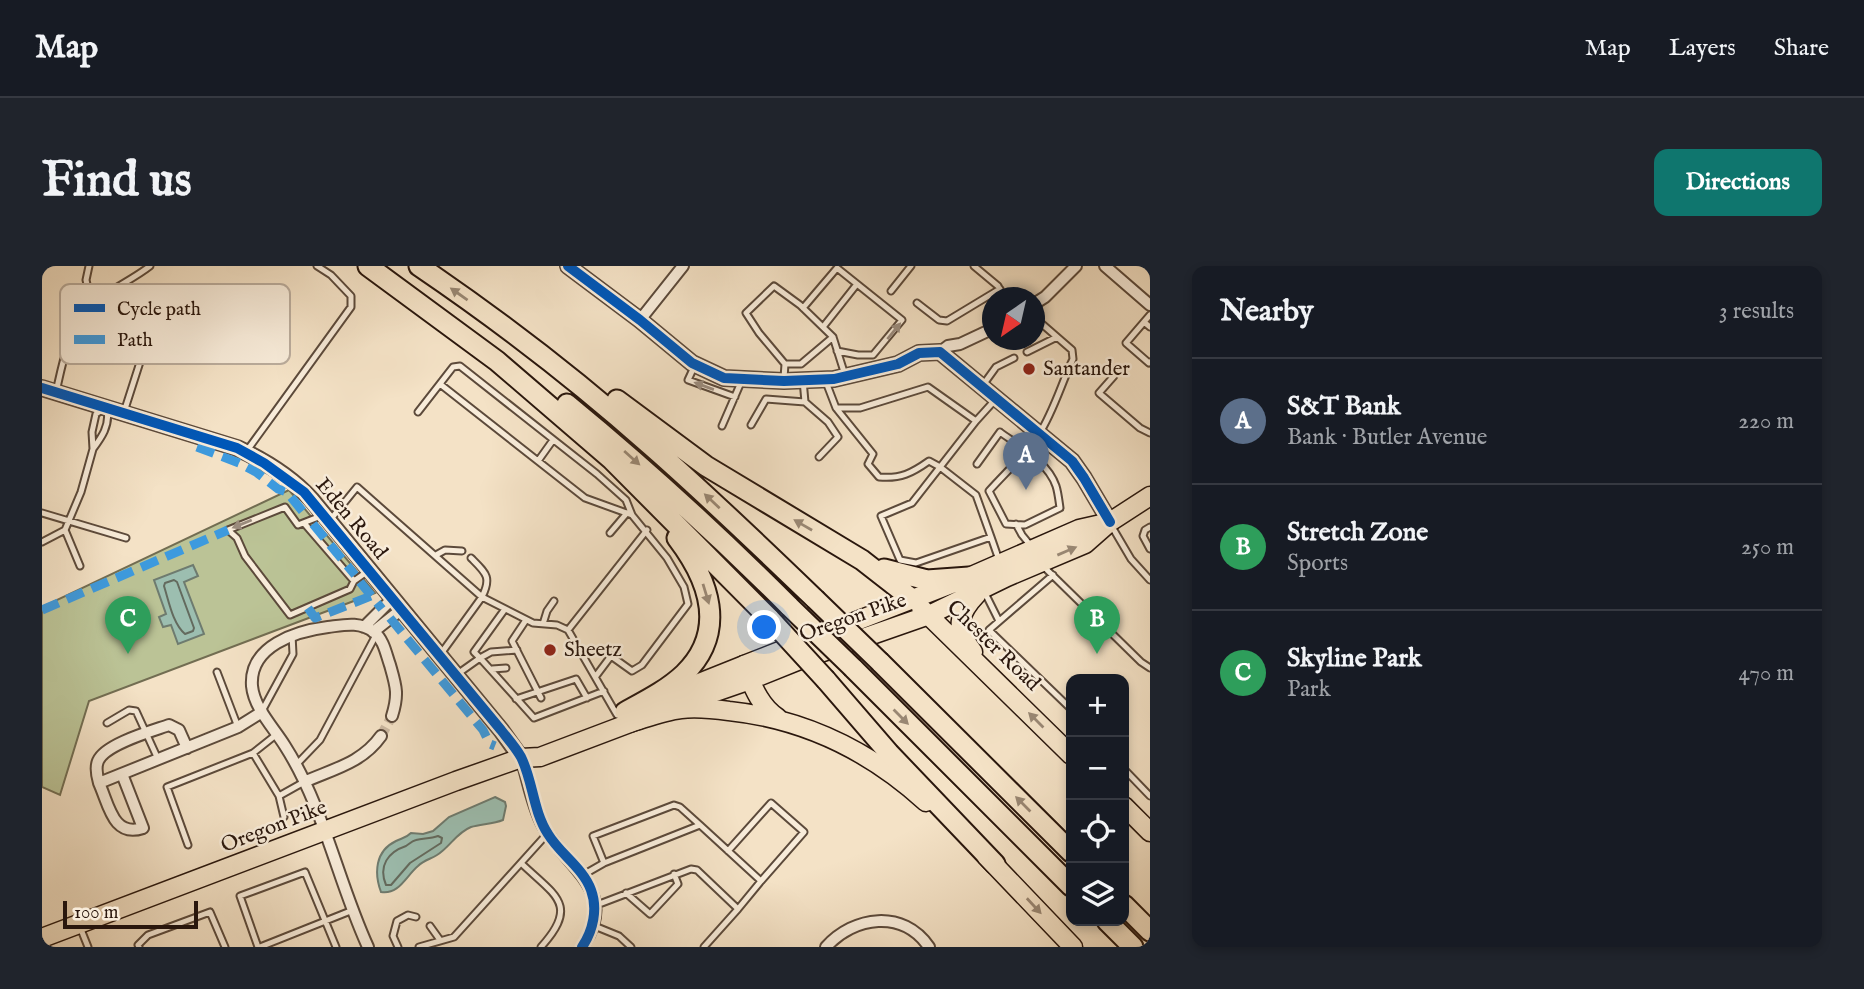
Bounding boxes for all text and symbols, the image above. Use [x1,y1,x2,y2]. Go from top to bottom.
text: Map [35,27,98,69]
text: Map [1585,33,1631,64]
text: Layers [1669,33,1736,64]
text: Share [1774,33,1829,64]
button: Directions [1654,149,1822,216]
text: Find us [42,151,192,213]
legend [60,284,290,364]
one-way arrow [450,287,468,301]
north arrow [982,287,1045,350]
text: Nearby [1220,293,1313,331]
text: 3 results [1719,297,1794,326]
text: Cycle path [117,298,201,322]
one-way arrow [886,322,901,340]
text: Path [117,329,153,353]
place label: Santander [1043,356,1130,383]
marker: Santander [1021,361,1037,377]
one-way arrow [693,380,714,391]
text: S&T Bank [1287,390,1401,423]
text: A [1235,407,1251,436]
text: 220 m [1738,407,1794,436]
text: Bank · Butler Avenue [1287,423,1487,452]
pin: A [1003,432,1049,490]
one-way arrow [623,450,641,466]
street label: Eden Road [309,473,394,566]
one-way arrow [704,494,721,510]
text: Stretch Zone [1287,516,1428,549]
one-way arrow [232,519,253,530]
one-way arrow [794,519,813,532]
text: B [1235,533,1251,562]
text: 250 m [1741,533,1794,562]
one-way arrow [1057,546,1078,557]
text: Sports [1287,549,1348,578]
one-way arrow [702,584,712,605]
street label: Oregon Pike [796,587,910,649]
street label: Chester Road [941,595,1046,698]
pin: C [105,596,151,654]
pin: B [1074,596,1120,654]
your location [747,610,781,644]
place label: Sheetz [564,637,622,664]
marker: Sheetz [542,642,558,658]
text: Skyline Park [1287,642,1422,675]
text: C [1235,659,1251,688]
text: 470 m [1739,659,1794,688]
map controls [1066,674,1129,926]
button: + [1066,674,1129,737]
text: Park [1287,675,1331,704]
one-way arrow [893,708,910,725]
one-way arrow [1027,711,1044,728]
button: − [1066,737,1129,800]
street label: Oregon Pike [217,794,331,860]
one-way arrow [1015,797,1032,813]
button: locate [1066,800,1129,863]
button: layers [1066,863,1129,926]
one-way arrow [1025,897,1041,914]
scale bar [63,898,198,930]
text: 100 m [74,901,118,925]

